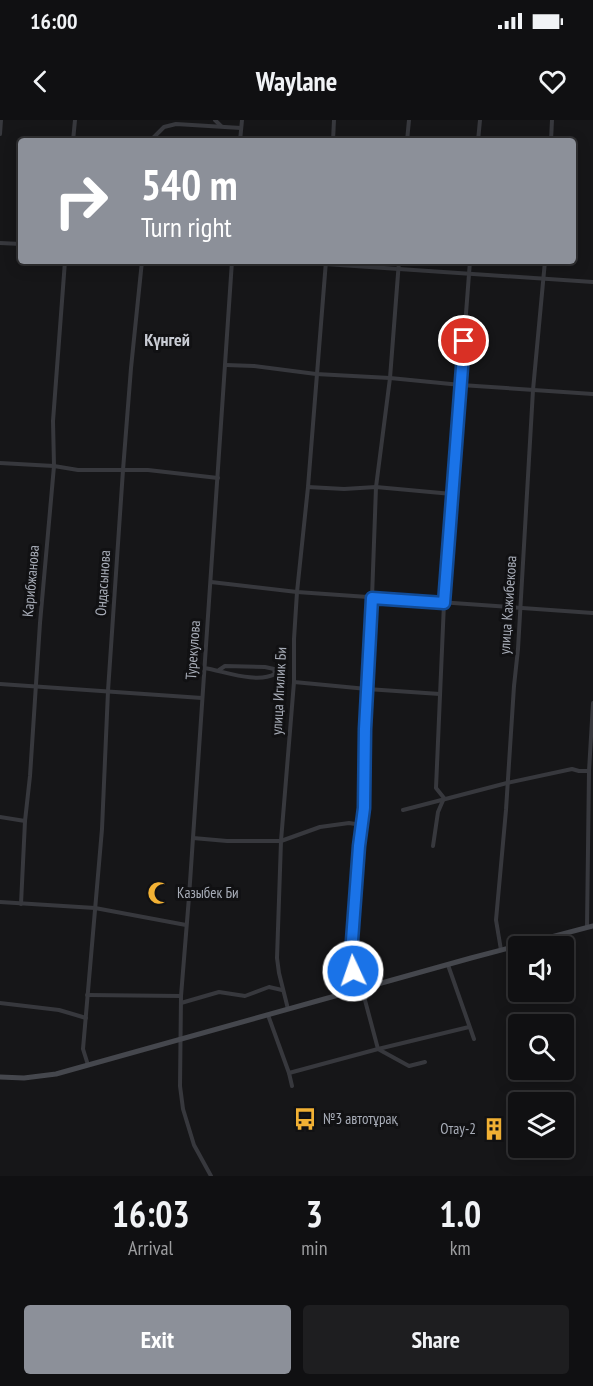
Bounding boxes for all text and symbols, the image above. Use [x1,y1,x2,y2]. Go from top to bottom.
text: 16:00 [30,7,78,35]
text: Waylane [256,64,337,98]
icon: back [24,65,57,98]
icon: heart [536,65,569,98]
text: 540 m [141,157,238,212]
icon: right [42,162,120,240]
text: Turn right [141,210,232,244]
pin [438,315,489,366]
icon: arrive [447,324,480,357]
district label: Күнгей [144,328,190,351]
street label: Карибжанова [18,544,43,618]
street label: Ондасынова [91,549,114,616]
street label: улица Кажибекова [495,555,520,655]
street label: Турекулова [181,620,204,680]
street label: улица Игилик Би [267,646,290,735]
mosque icon: Казыбек Би [146,880,172,906]
place label: Казыбек Би [177,883,239,902]
map controls [508,936,574,1158]
button: sound [508,936,574,1002]
position arrow [321,939,385,1003]
button: search [508,1014,574,1080]
button: layers [508,1092,574,1158]
bus stop icon: №3 автотұрақ [292,1106,318,1132]
place label: №3 автотұрақ [323,1109,398,1128]
building icon: Отау-2 [481,1116,507,1142]
place label: Отау-2 [440,1119,476,1138]
text: 16:03 [112,1190,190,1237]
text: 3 [306,1190,323,1237]
text: 1.0 [439,1190,481,1237]
text: Arrival [128,1235,173,1261]
text: min [301,1235,327,1261]
text: km [450,1235,471,1261]
button: Exit [24,1305,291,1374]
button: Share [303,1305,569,1374]

